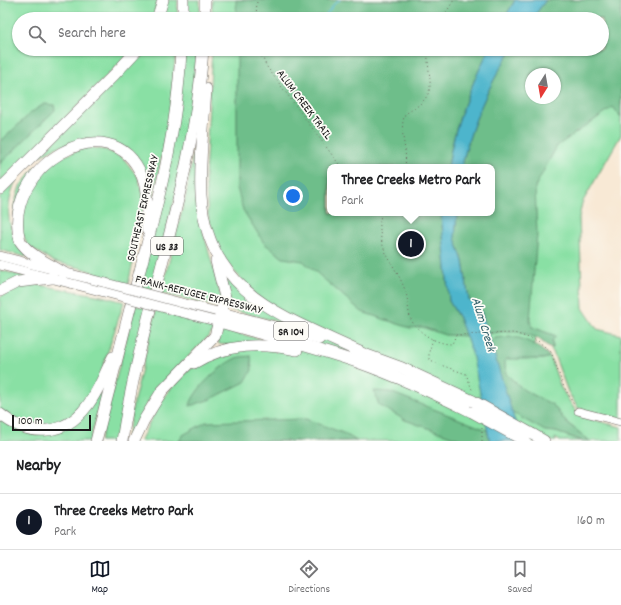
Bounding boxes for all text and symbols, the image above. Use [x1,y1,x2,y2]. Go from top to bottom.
search box [12,12,609,56]
icon: search [26,23,48,45]
text: Search here [58,23,126,45]
street label: ALUM CREEK TRAIL [272,66,336,144]
north arrow [525,68,561,104]
street label: SOUTHEAST EXPRESSWAY [123,153,164,263]
popup [327,164,495,216]
text: Three Creeks Metro Park [341,170,481,192]
your location [283,186,303,206]
text: Park [341,192,364,211]
pin: 1 [398,229,424,259]
road number: US 33 [151,237,183,255]
street label: FRANK-REFUGEE EXPRESSWAY [133,271,264,320]
water label: Alum Creek [465,295,500,356]
road number: SR 104 [274,322,308,340]
scale bar [12,413,91,432]
text: 100 m [18,414,42,430]
text: Nearby [16,455,60,479]
text: Three Creeks Metro Park [54,501,193,523]
text: 1 [28,512,30,531]
text: 160 m [577,512,605,531]
text: Park [54,523,76,542]
tab: Map [89,558,111,598]
tab: Directions [288,558,330,598]
tab: Saved [508,558,532,598]

